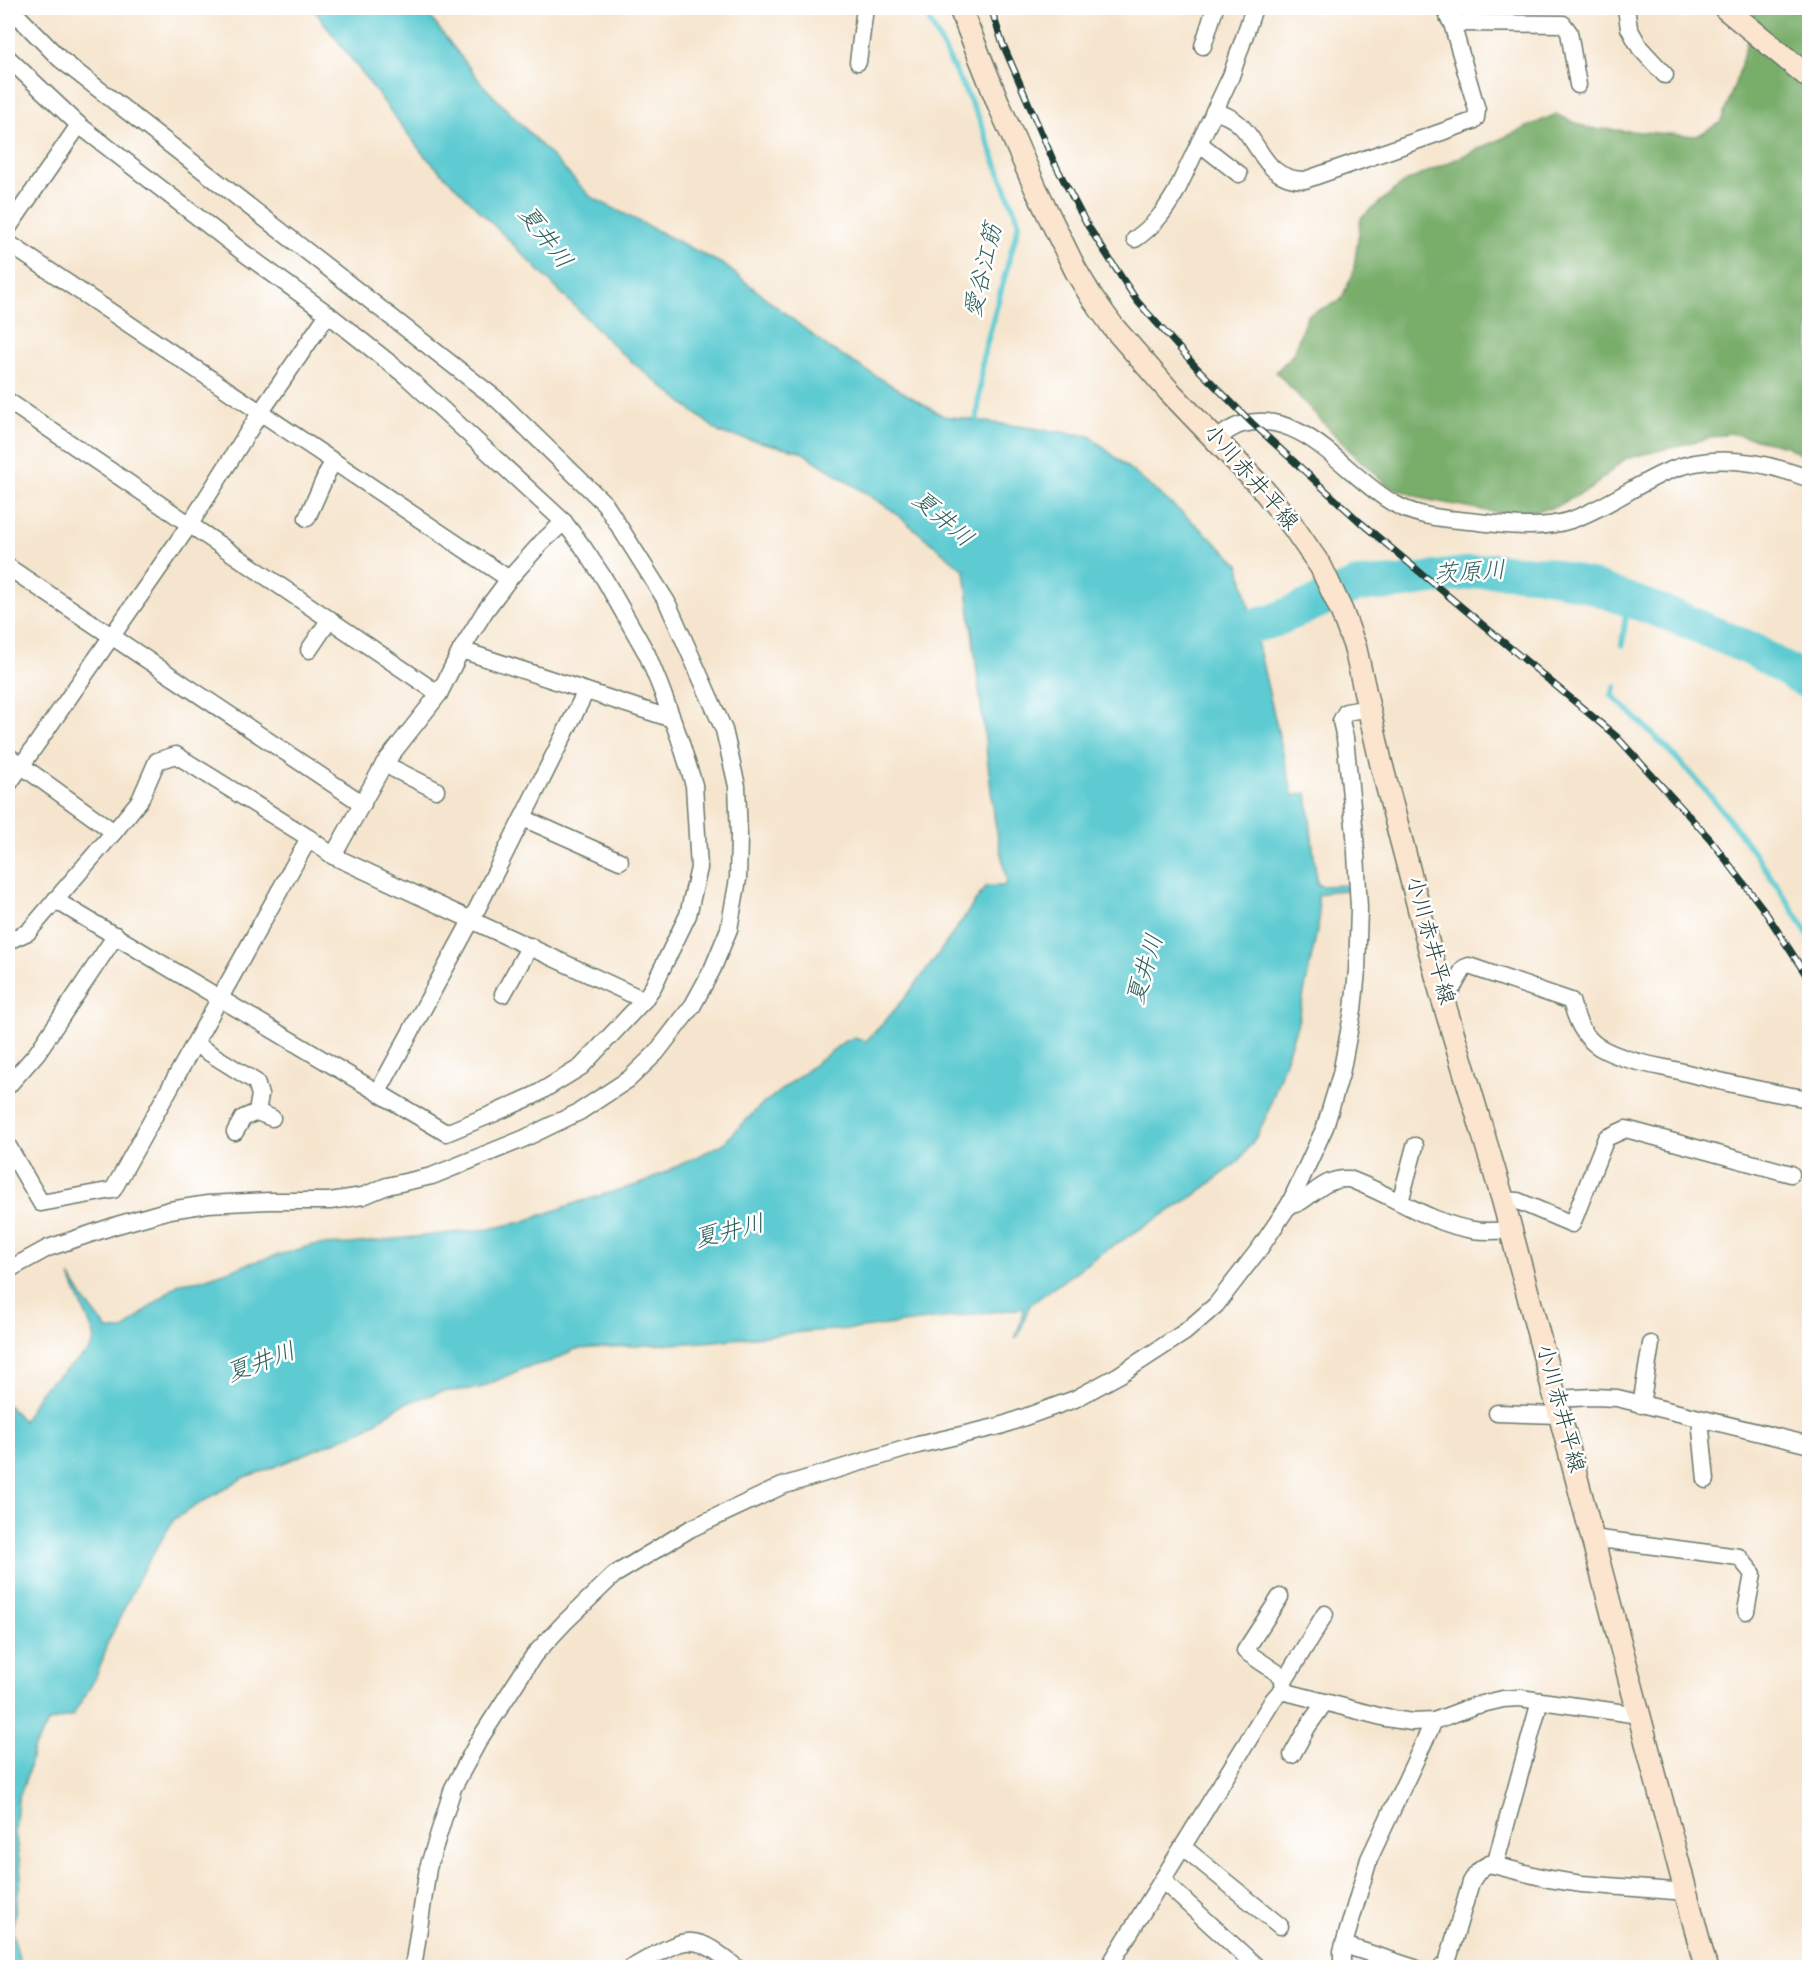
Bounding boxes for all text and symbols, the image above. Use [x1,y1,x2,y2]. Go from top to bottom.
water label: 夏井川 [510,201,577,276]
water label: 愛谷江筋 [960,218,1012,321]
street label: 小川赤井平線 [1196,420,1303,537]
water label: 夏井川 [904,486,978,556]
water label: 茨原川 [1433,557,1507,592]
street label: 小川赤井平線 [1398,874,1459,1008]
water label: 夏井川 [1123,931,1172,1009]
water label: 夏井川 [691,1210,768,1257]
water label: 夏井川 [223,1338,301,1391]
street label: 小川赤井平線 [1528,1342,1589,1476]

